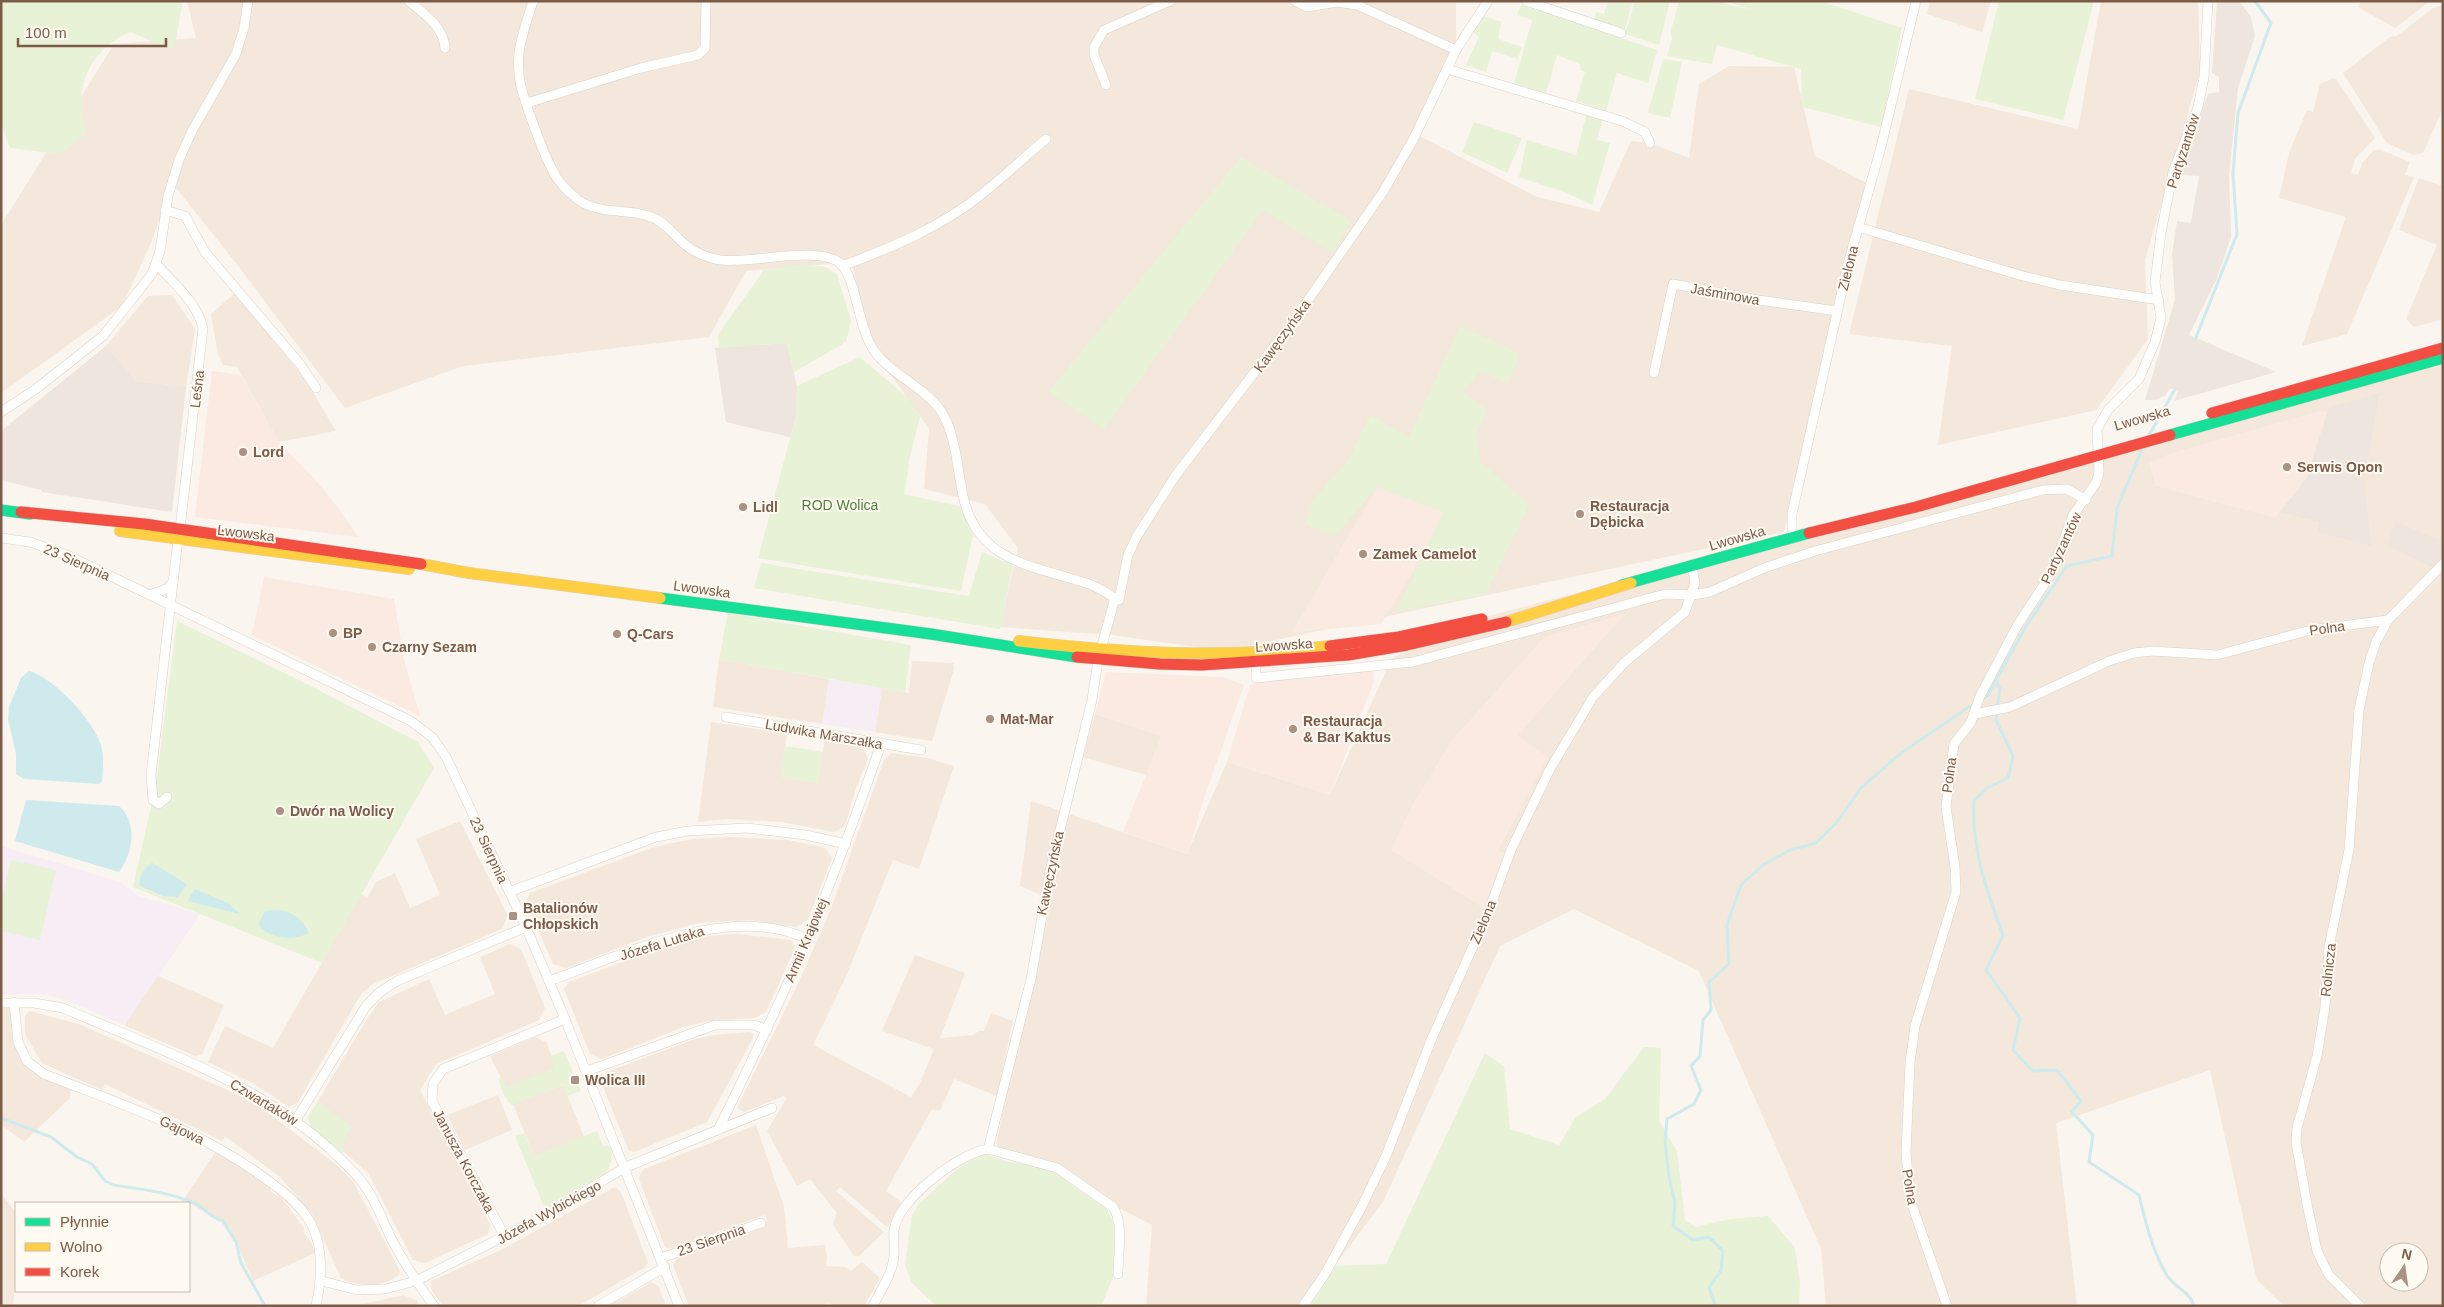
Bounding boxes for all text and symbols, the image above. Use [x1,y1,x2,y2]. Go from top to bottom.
scale bar [18,15,165,47]
text: 100 m [25,24,67,41]
street label: Partyzantów [2163,111,2203,190]
street label: Zielona [1835,244,1861,292]
street label: Jaśminowa [1689,280,1761,308]
street label: Kawęczyńska [1250,297,1314,375]
street label: Leśna [187,369,207,409]
street label: Lwowska [2112,402,2172,434]
place label: Lord [253,444,284,460]
marker: Lord [237,446,249,458]
place label: Serwis Opon [2297,459,2383,475]
marker: Serwis Opon [2281,461,2293,473]
park label: ROD Wolica [802,497,879,513]
place label: Restauracja Dębicka [1590,498,1670,530]
place label: Lidl [753,499,778,515]
marker: Lidl [737,501,749,513]
marker: Restauracja Dębicka [1574,508,1586,520]
street label: Partyzantów [2037,509,2085,586]
street label: Lwowska [216,522,276,544]
street label: Lwowska [1707,522,1767,554]
street label: 23 Sierpnia [41,540,113,584]
place label: Zamek Camelot [1373,546,1477,562]
marker: Zamek Camelot [1357,548,1369,560]
street label: Lwowska [672,577,732,601]
street label: Polna [2308,618,2346,638]
place label: BP [343,625,362,641]
place label: Q-Cars [627,626,674,642]
marker: BP [327,627,339,639]
marker: Q-Cars [611,628,623,640]
street label: Lwowska [1255,635,1313,655]
place label: Czarny Sezam [382,639,477,655]
marker: Czarny Sezam [366,641,378,653]
place label: Mat-Mar [1000,711,1054,727]
marker: Mat-Mar [984,713,996,725]
place label: Restauracja & Bar Kaktus [1303,713,1391,745]
street label: Ludwika Marszałka [764,716,884,752]
marker: Restauracja & Bar Kaktus [1287,723,1299,735]
street label: Polna [1939,756,1959,794]
place label: Dwór na Wolicy [290,803,394,819]
marker: Dwór na Wolicy [274,805,286,817]
street label: 23 Sierpnia [467,815,511,886]
street label: Kawęczyńska [1033,829,1067,917]
street label: Armii Krajowej [781,896,831,984]
street label: Zielona [1467,898,1499,946]
place label: Batalionów Chłopskich [523,900,598,932]
marker: Batalionów Chłopskich [507,910,519,922]
street label: Józefa Lutaka [618,923,706,963]
street label: Rolnicza [2317,942,2339,998]
place label: Wolica III [585,1072,645,1088]
marker: Wolica III [569,1074,581,1086]
street label: Czwartaków [227,1076,302,1129]
street label: Janusza Korczaka [430,1107,498,1215]
street label: Gajowa [157,1112,207,1148]
street label: Polna [1899,1168,1921,1206]
street label: Józefa Wybickiego [494,1177,604,1247]
legend [15,1202,190,1292]
text: Płynnie [60,1213,109,1230]
street label: 23 Sierpnia [675,1221,747,1259]
text: Wolno [60,1238,102,1255]
north arrow [2379,1242,2429,1292]
text: N [2400,1245,2414,1263]
text: Korek [60,1263,100,1280]

